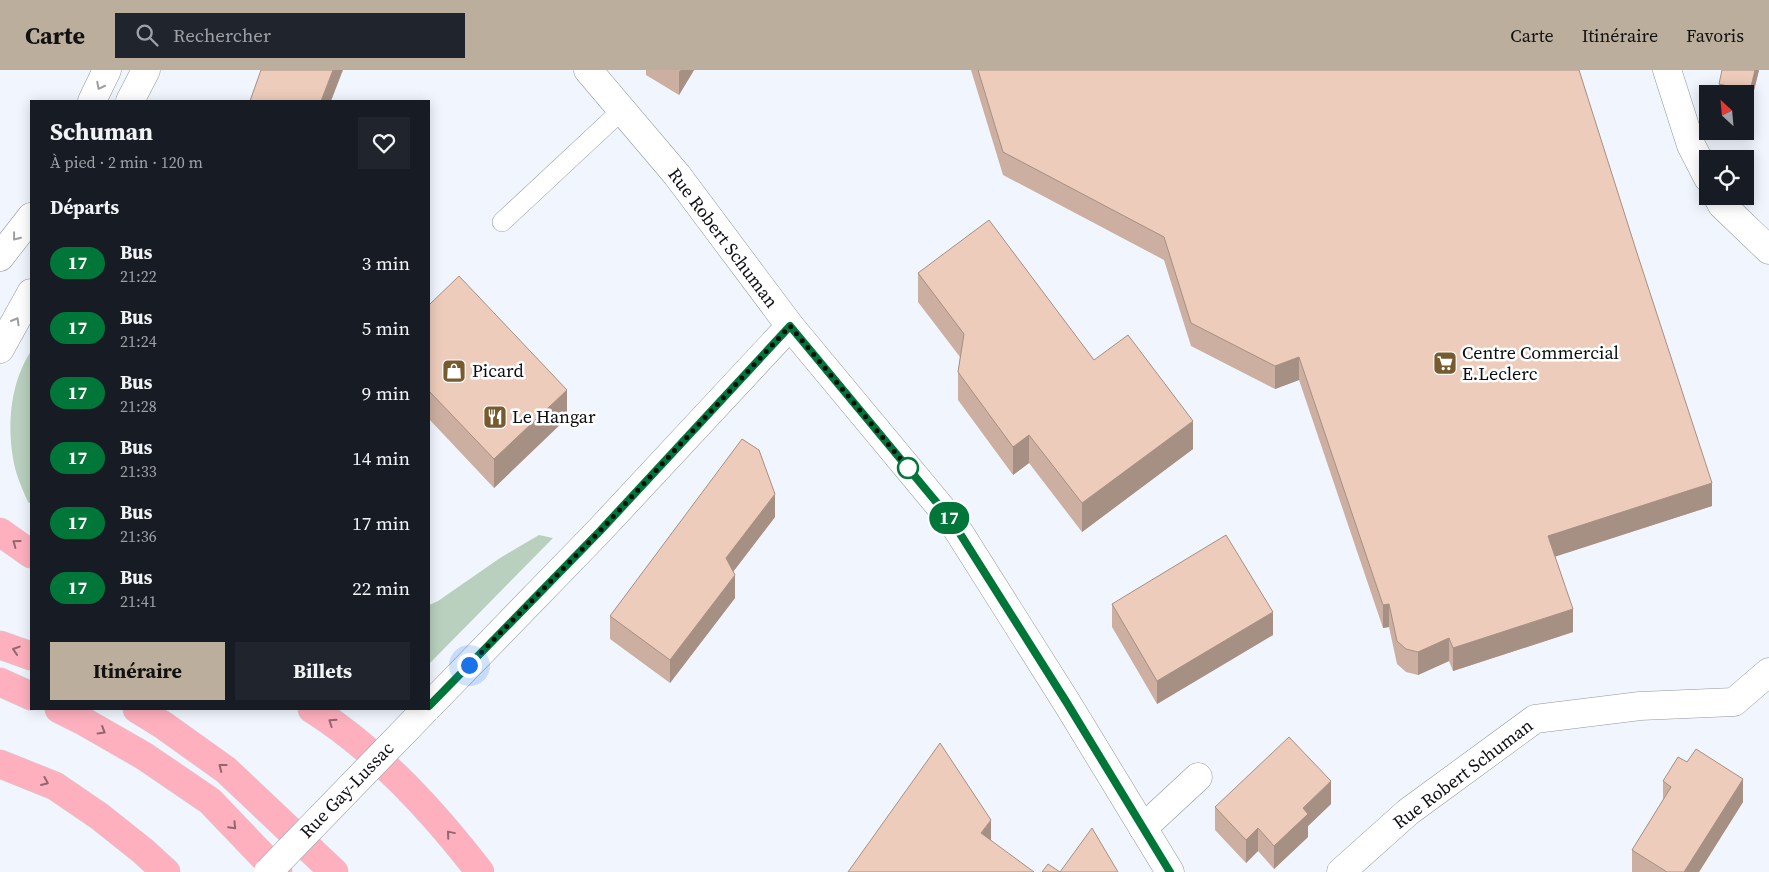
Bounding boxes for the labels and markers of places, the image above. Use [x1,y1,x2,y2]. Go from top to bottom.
place label: Centre Commercial E.Leclerc [1462,340,1619,386]
supermarket icon: Centre Commercial E.Leclerc [1432,350,1458,376]
shop icon: Picard [441,358,467,384]
place label: Picard [472,358,524,383]
restaurant icon: Le Hangar [482,404,508,430]
place label: Le Hangar [512,404,596,429]
unlabelled marker [897,457,919,479]

